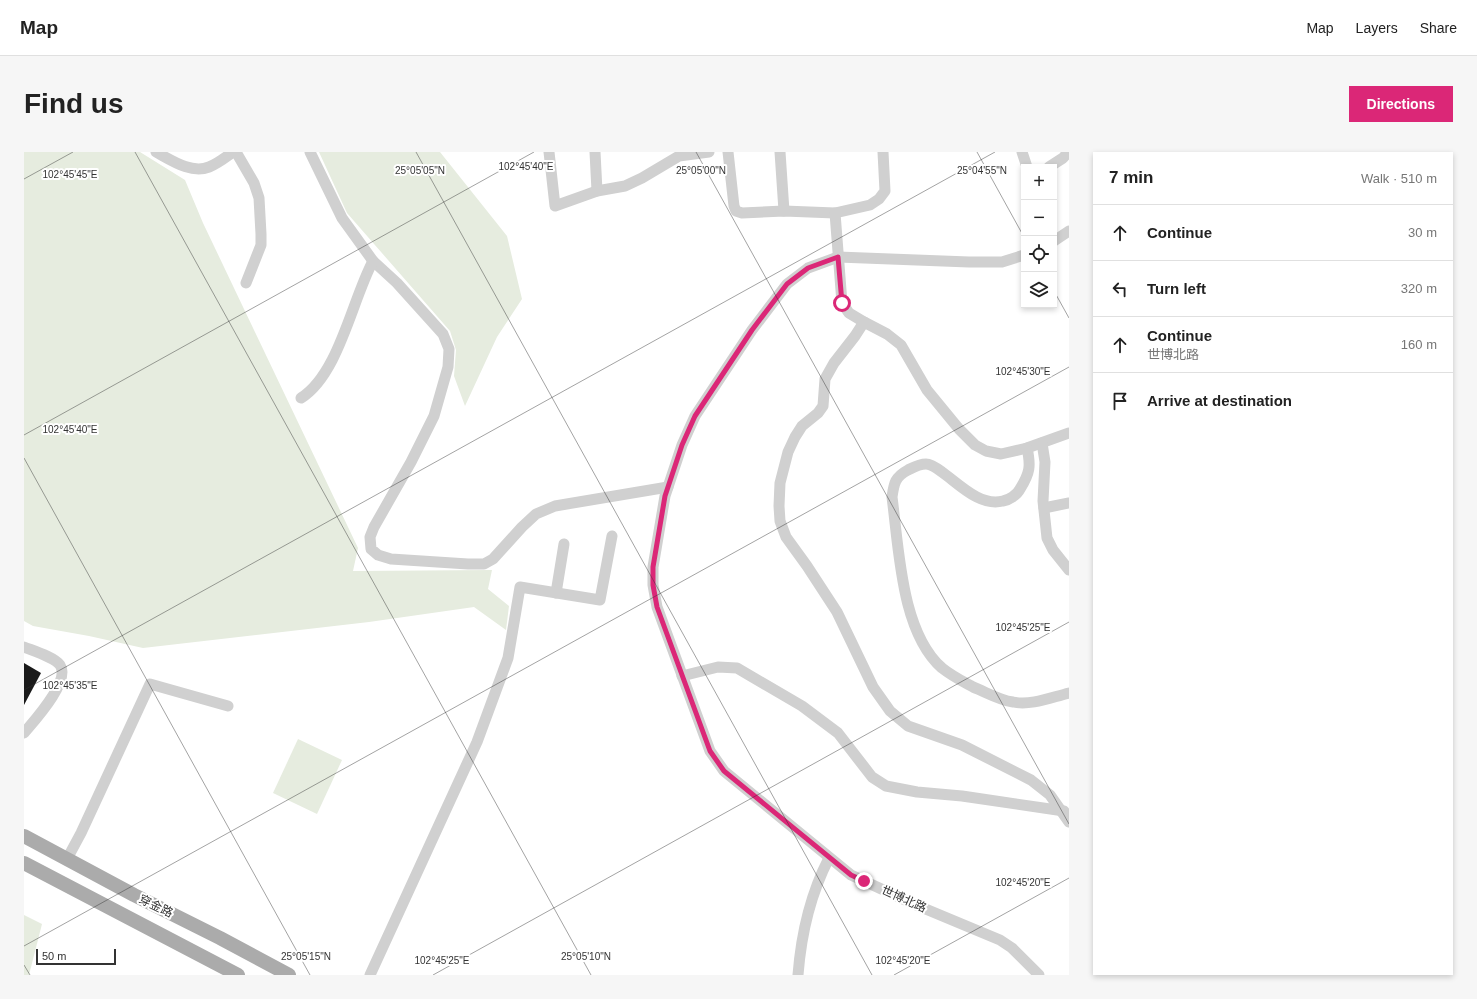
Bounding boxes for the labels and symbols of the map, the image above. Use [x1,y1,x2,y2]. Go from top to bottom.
text: 102°45'40"E [498,161,554,172]
text: 25°05'05"N [395,165,445,176]
text: 25°05'00"N [676,165,726,176]
text: 25°04'55"N [957,165,1007,176]
text: 102°45'45"E [42,169,98,180]
route start [833,294,851,312]
text: 102°45'30"E [995,366,1051,377]
text: 102°45'40"E [42,424,98,435]
text: 102°45'25"E [995,622,1051,633]
text: 102°45'35"E [42,680,98,691]
route end [855,872,873,890]
text: 102°45'20"E [995,877,1051,888]
street label: 世博北路 [879,883,929,915]
street label: 穿金路 [137,892,175,920]
scale bar [36,947,116,966]
text: 25°05'15"N [281,951,331,962]
text: 25°05'10"N [561,951,611,962]
text: 102°45'25"E [414,955,470,966]
text: 102°45'20"E [875,955,931,966]

